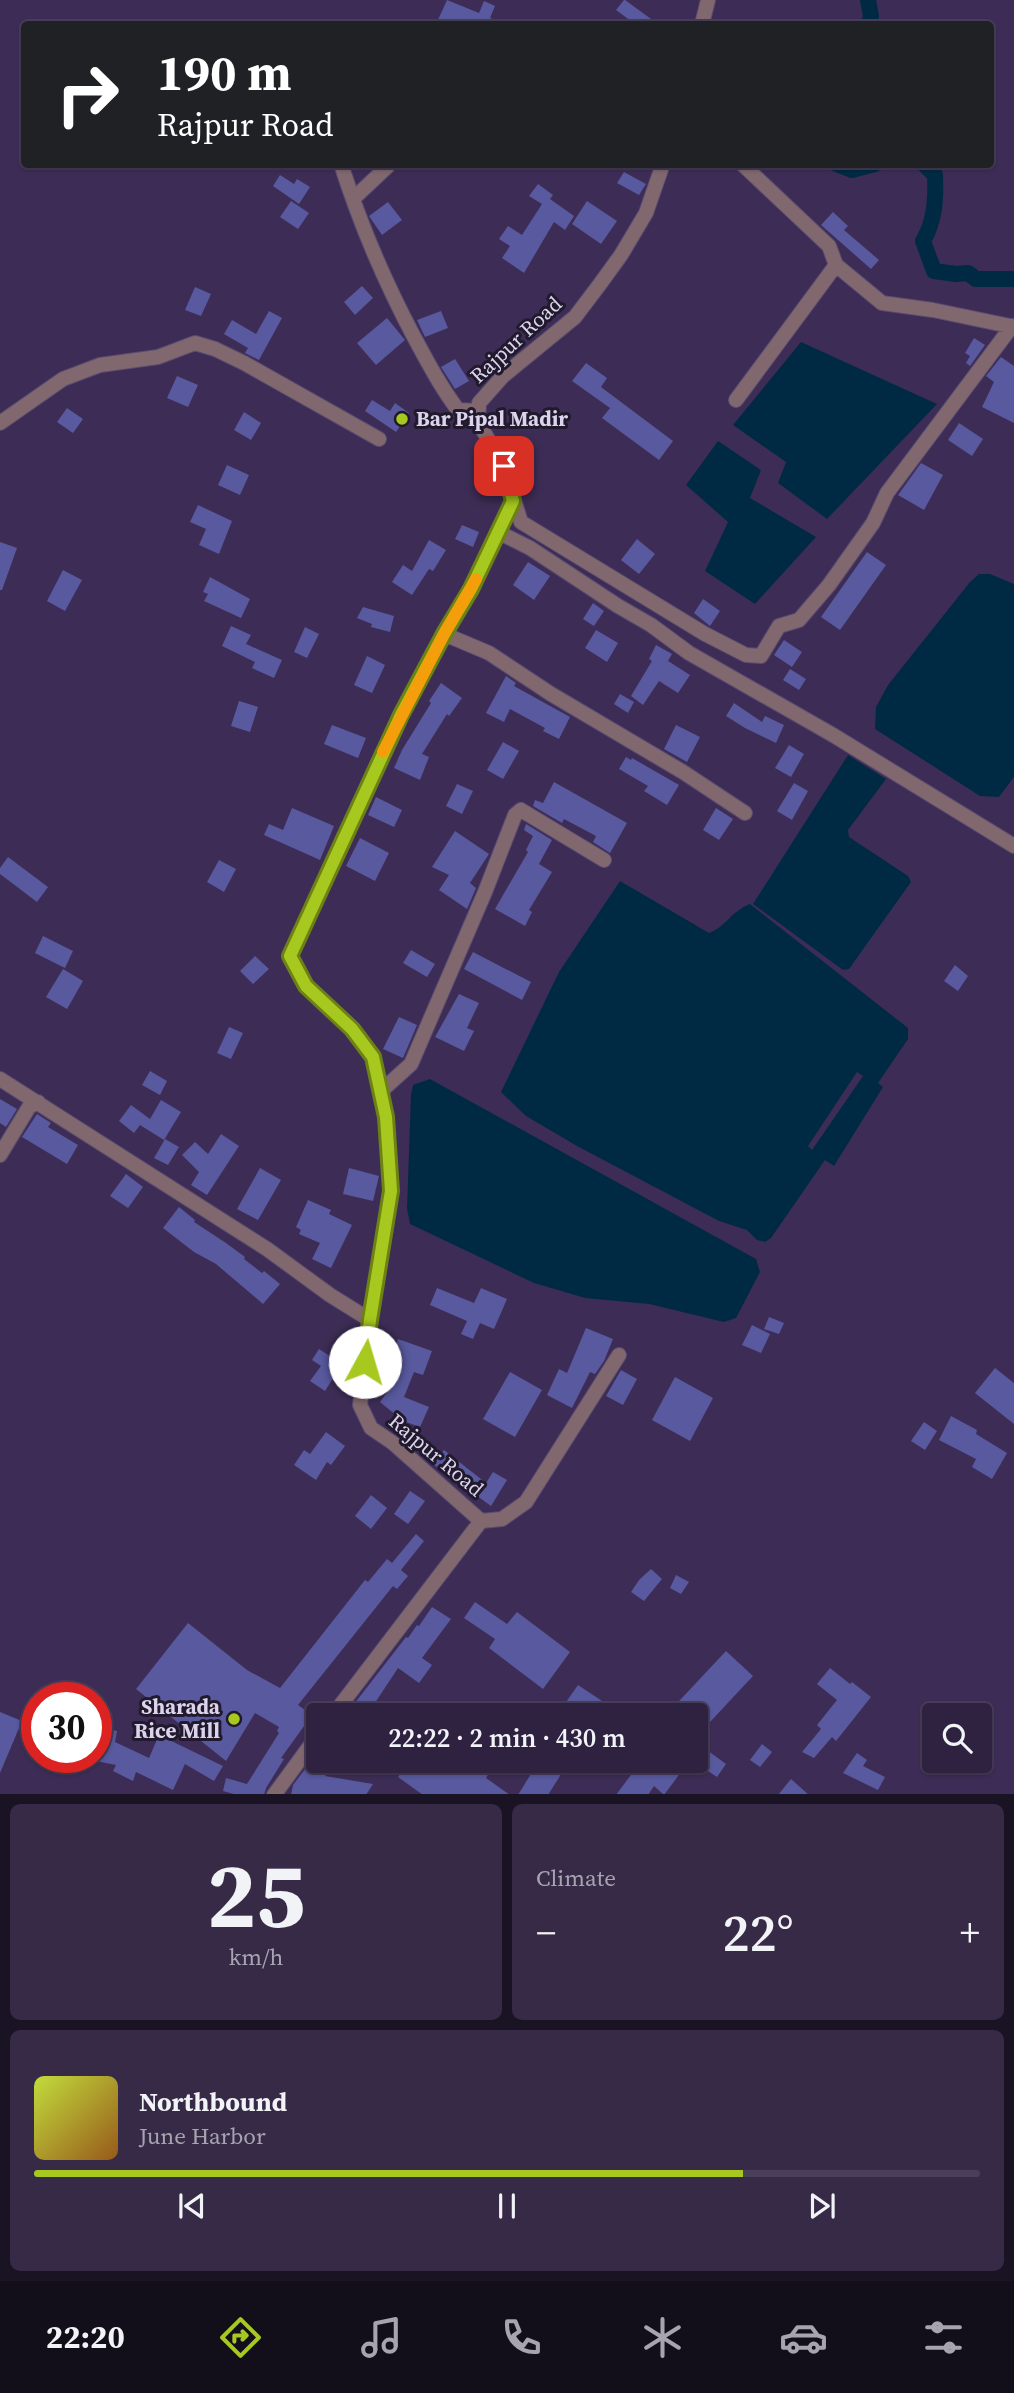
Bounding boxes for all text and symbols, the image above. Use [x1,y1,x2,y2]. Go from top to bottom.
text: 190 m [157,39,292,106]
icon: right [42,49,133,140]
text: Rajpur Road [157,103,333,147]
street label: Rajpur Road [463,289,568,390]
place label: Bar Pipal Madir [416,404,568,433]
marker: Bar Pipal Madir [394,411,410,427]
pin [474,436,534,496]
icon: arrive [485,447,523,485]
position arrow [328,1325,402,1399]
street label: Rajpur Road [383,1406,490,1503]
speed limit sign: 30 [21,1682,112,1773]
place label: Sharada Rice Mill [134,1692,221,1745]
map controls [922,1703,992,1773]
button: search [922,1703,992,1773]
marker: Sharada Rice Mill [226,1711,242,1727]
text: 22:22 · 2 min · 430 m [388,1720,626,1756]
text: 25 [207,1833,305,1957]
text: Climate [536,1862,616,1894]
text: 22° [722,1897,794,1968]
text: − [536,1907,556,1959]
text: + [960,1907,980,1959]
text: km/h [229,1941,283,1973]
text: Northbound [139,2084,287,2120]
text: June Harbor [139,2120,266,2152]
icon: previous [173,2187,211,2225]
icon: pause [488,2187,526,2225]
icon: next [803,2187,841,2225]
icon: directions [216,2313,265,2362]
icon: music [357,2313,406,2362]
icon: phone [497,2313,546,2362]
icon: climate [638,2313,687,2362]
icon: car [779,2313,828,2362]
icon: filters [919,2313,968,2362]
text: 22:20 [46,2315,125,2359]

